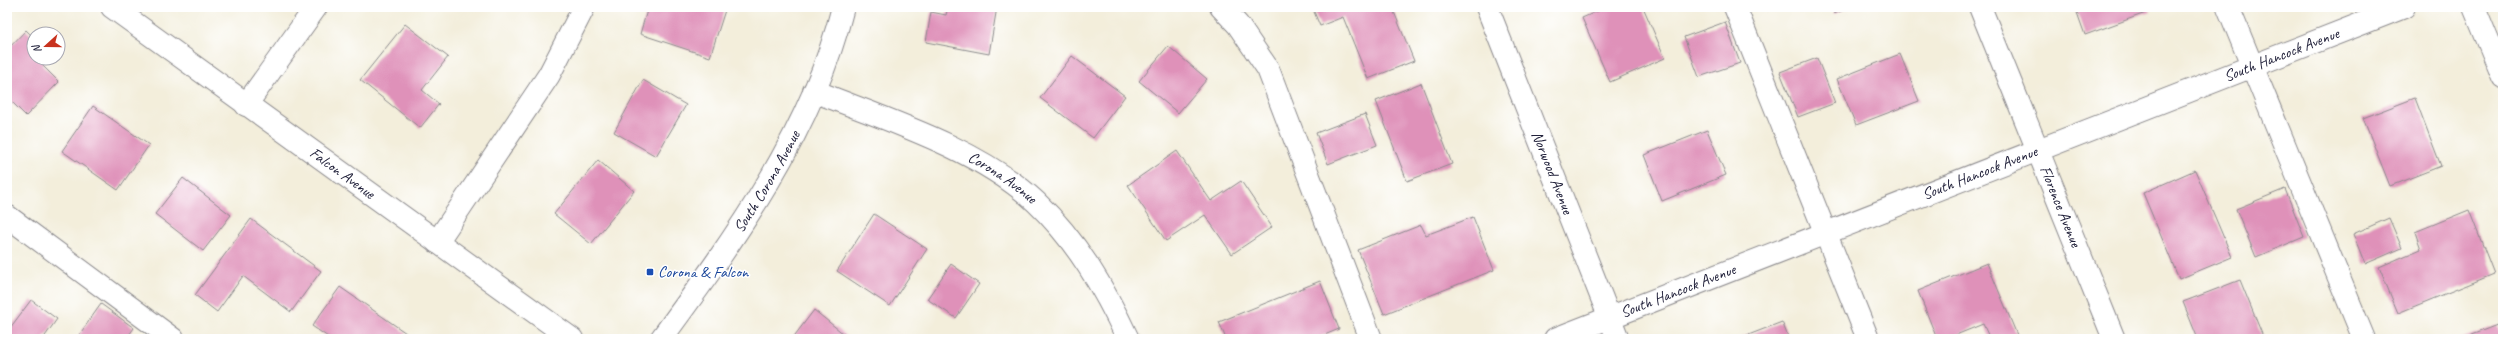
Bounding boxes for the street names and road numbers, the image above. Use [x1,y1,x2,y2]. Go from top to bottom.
street label: South Hancock Avenue [2221,23,2344,86]
street label: South Corona Avenue [729,126,806,236]
street label: Norwood Avenue [1527,128,1578,219]
street label: South Hancock Avenue [1919,141,2042,204]
street label: Falcon Avenue [306,143,380,205]
street label: Corona Avenue [965,147,1042,209]
street label: Florence Avenue [2035,163,2086,252]
street label: South Hancock Avenue [1618,259,1740,322]

